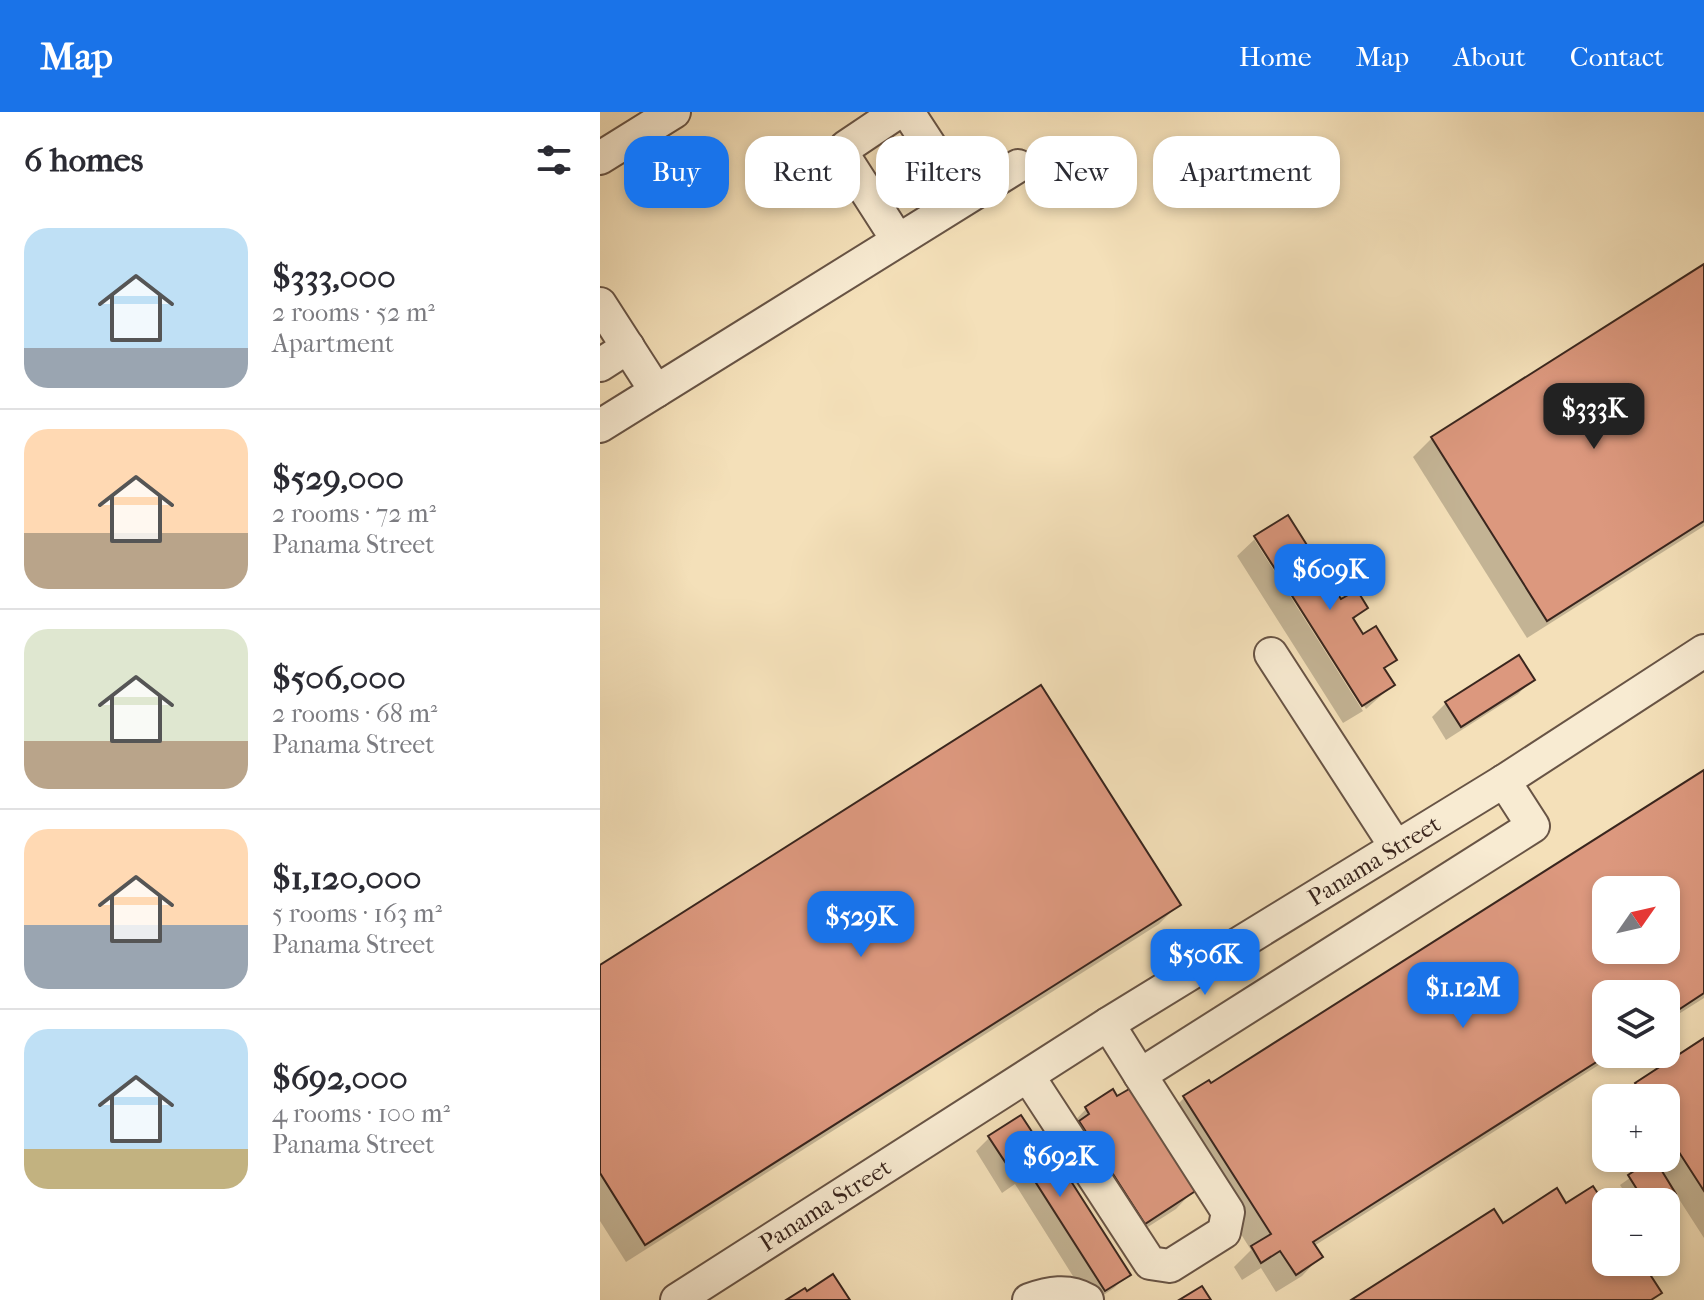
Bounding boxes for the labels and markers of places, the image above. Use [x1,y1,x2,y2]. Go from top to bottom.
pin: $333K [1538,383,1650,451]
pin: $609K [1274,544,1386,612]
pin: $529K [805,891,917,959]
pin: $506K [1149,929,1261,997]
pin: $1.12M [1398,962,1528,1030]
pin: $692K [1004,1131,1116,1199]

